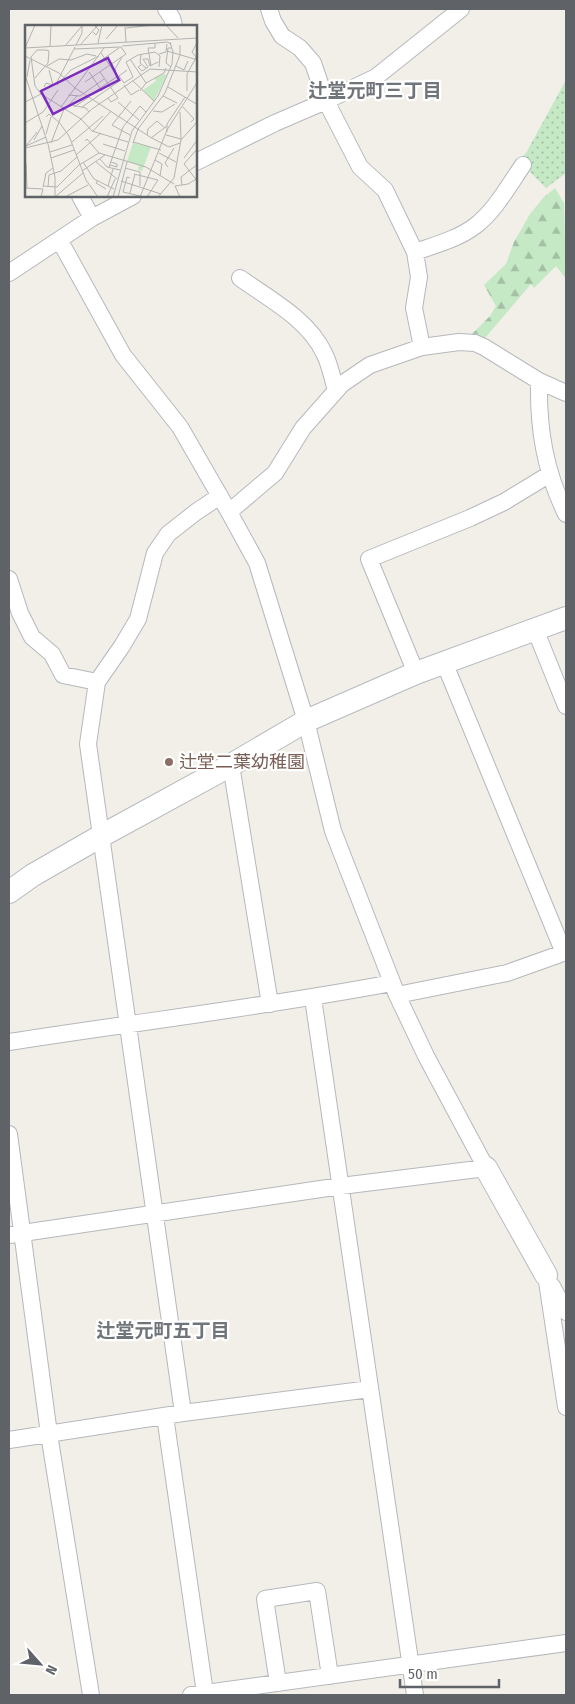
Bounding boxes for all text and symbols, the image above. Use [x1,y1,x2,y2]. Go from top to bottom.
inset map [25,25,198,198]
district label: 辻堂元町三丁目 [308,79,442,102]
place label: 辻堂二葉幼稚園 [179,751,305,773]
marker: 辻堂二葉幼稚園 [163,756,175,768]
district label: 辻堂元町五丁目 [96,1319,230,1342]
north arrow [15,1639,65,1689]
scale bar [400,1656,499,1688]
text: N [42,1662,61,1677]
text: 50 m [408,1665,438,1683]

